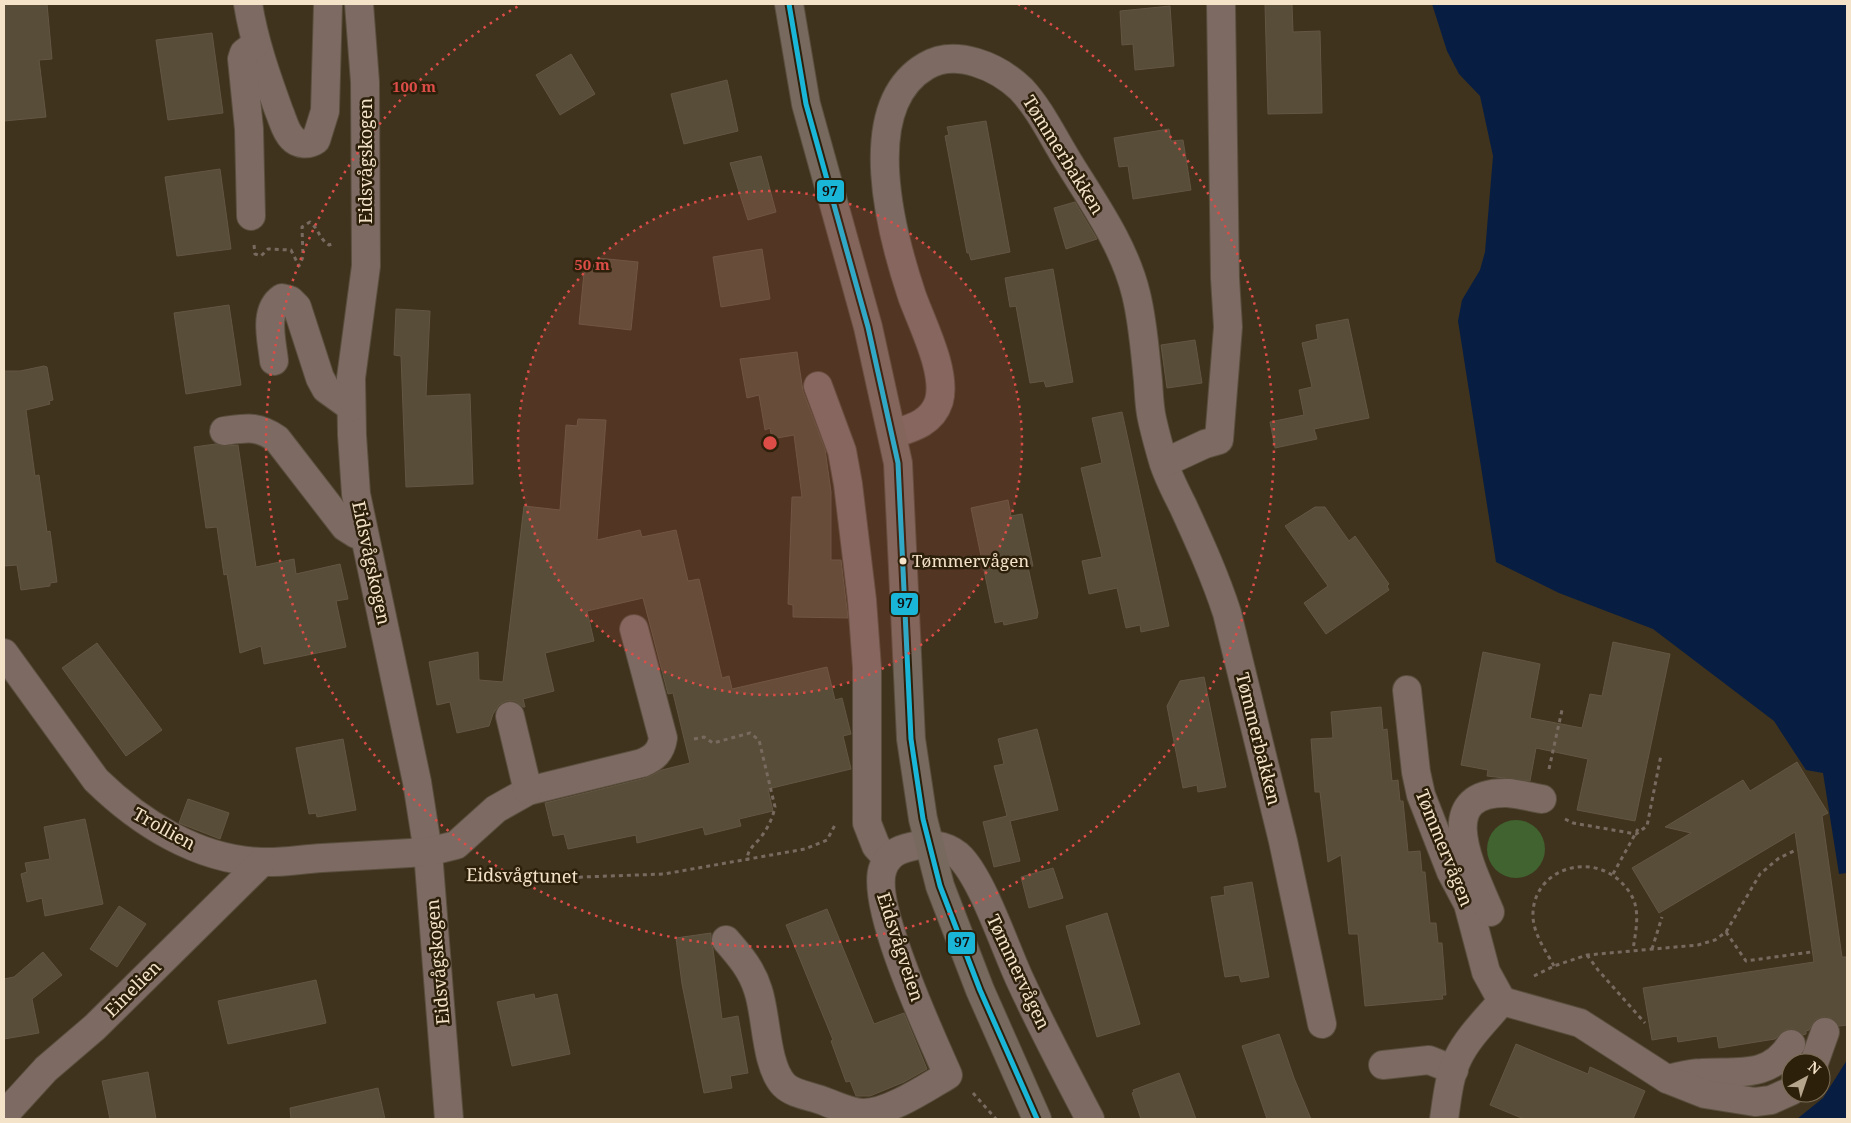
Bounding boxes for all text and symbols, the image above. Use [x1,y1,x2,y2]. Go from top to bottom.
text: 100 m [392,76,436,96]
street label: Tømmerbakken [1018,91,1110,219]
street label: Eidsvågskogen [353,98,377,224]
line badge: 97 [816,179,845,203]
text: 97 [822,181,838,200]
text: 50 m [574,254,610,274]
centre of rings [761,434,779,452]
street label: Eidsvågskogen [347,499,397,627]
place label: Tømmervågen [912,549,1029,572]
marker: Tømmervågen [898,556,908,566]
line badge: 97 [890,592,919,616]
text: 97 [897,593,913,612]
street label: Tømmerbakken [1231,670,1287,808]
street label: Tømmervågen [1411,786,1479,910]
street label: Trollien [129,801,200,855]
street label: Eidsvågtunet [466,862,578,888]
street label: Eidsvågveien [872,889,930,1005]
street label: Eidsvågskogen [420,898,454,1026]
street label: Tømmervågen [982,910,1056,1033]
line badge: 97 [947,931,976,955]
text: 97 [954,932,970,951]
street label: Einelien [99,955,166,1022]
north arrow [1781,1053,1831,1103]
text: N [1804,1057,1825,1078]

